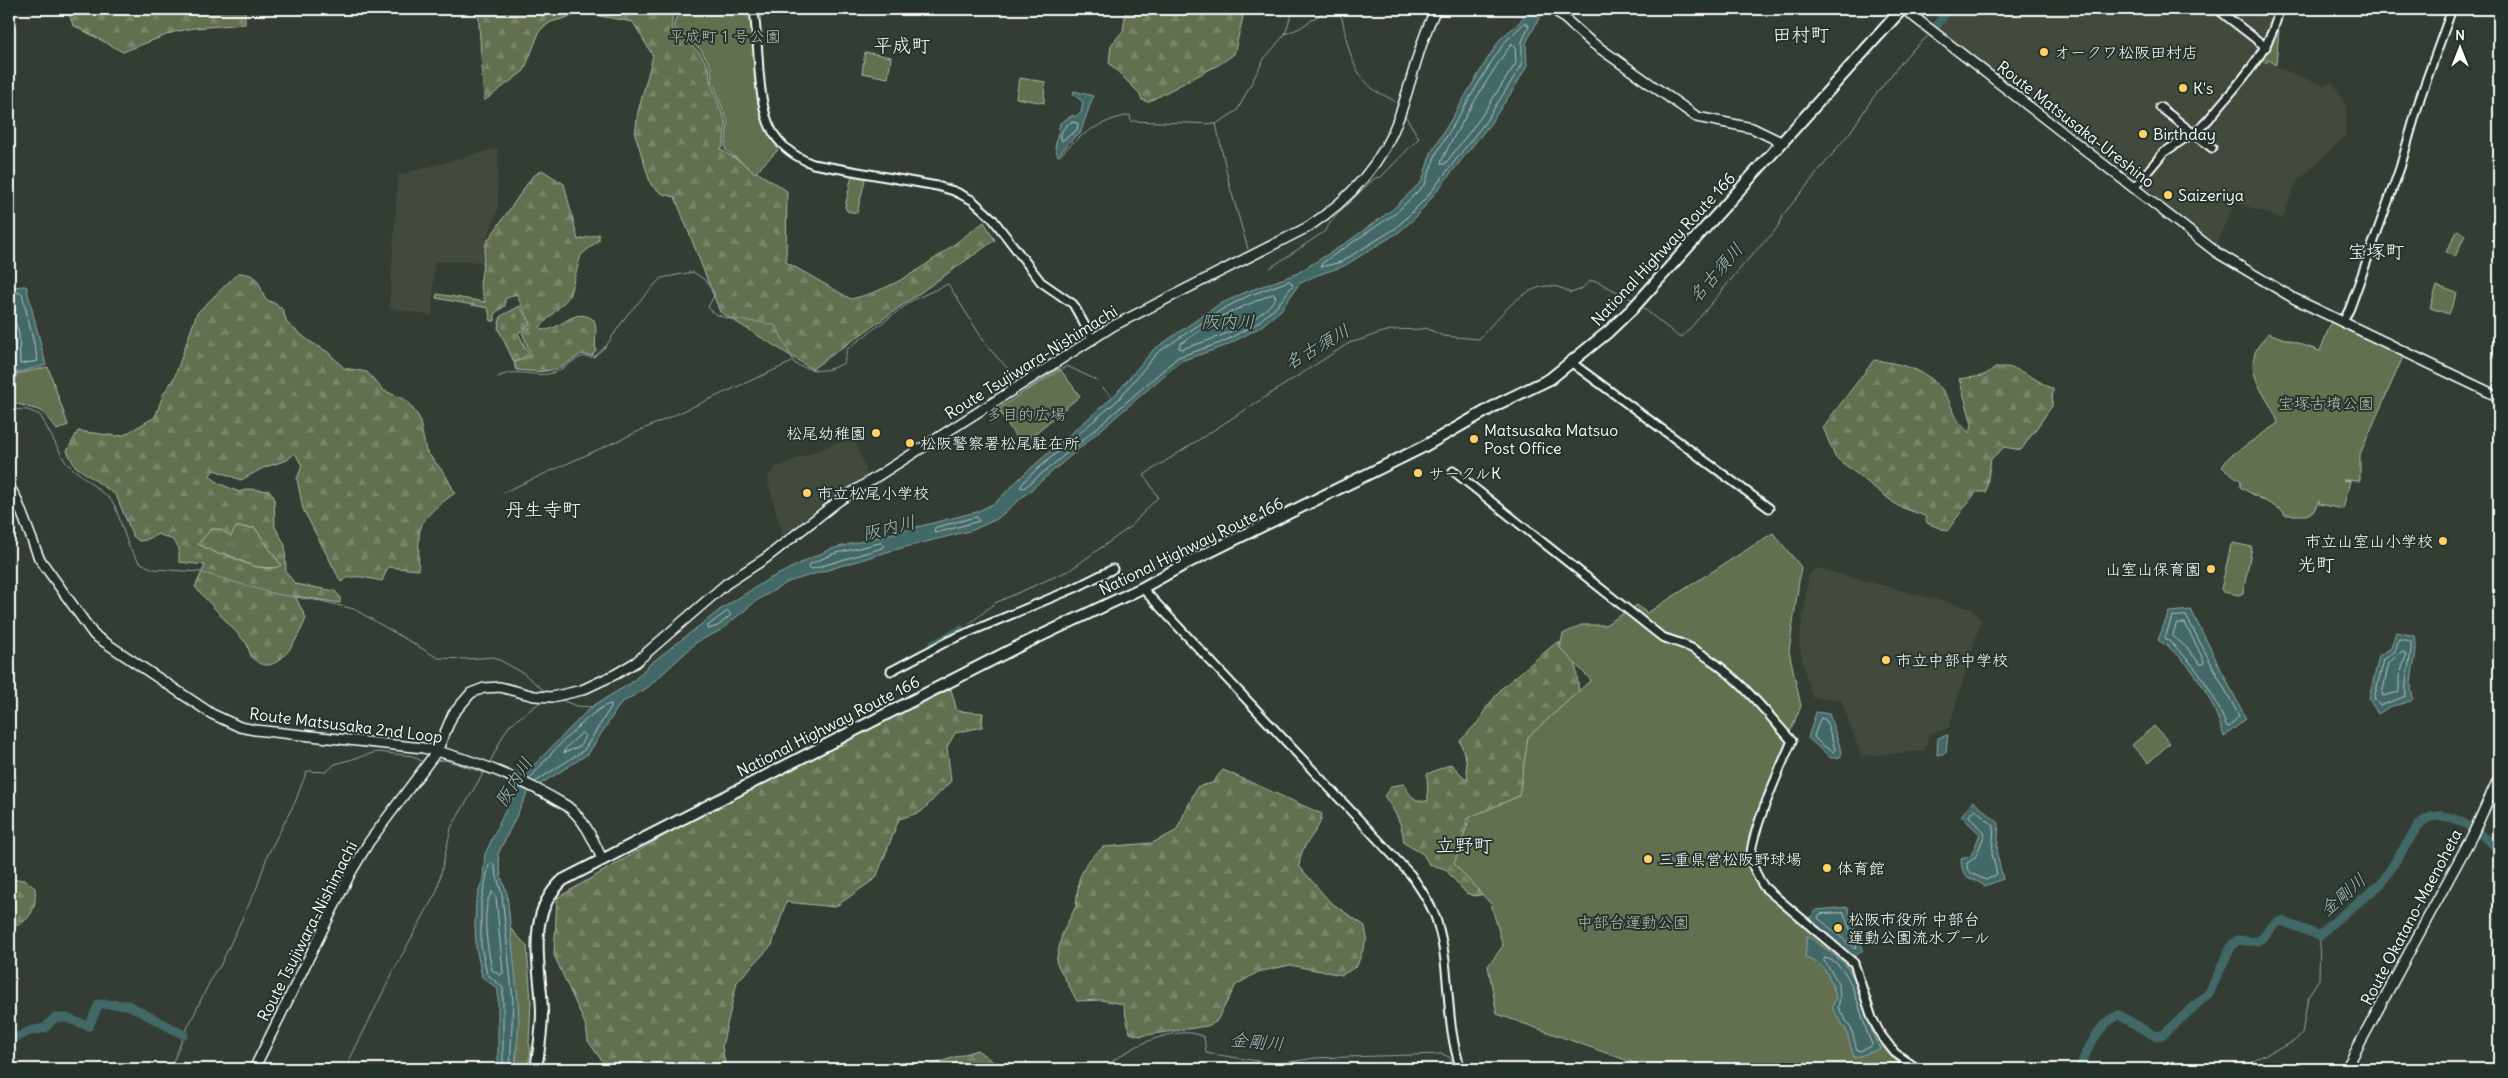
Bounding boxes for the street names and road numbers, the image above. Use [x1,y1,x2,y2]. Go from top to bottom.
street label: Route Matsusaka-Ureshino [1993,56,2159,192]
street label: National Highway Route 166 [1587,168,1739,330]
street label: Route Tsujiwara-Nishimachi [941,301,1121,423]
street label: National Highway Route 166 [1096,493,1286,599]
street label: National Highway Route 166 [733,671,923,781]
street label: Route Matsusaka 2nd Loop [248,703,444,747]
street label: Route Okatano-Maenoheta [2356,826,2466,1008]
street label: Route Tsujiwara-Nishimachi [253,838,361,1024]

